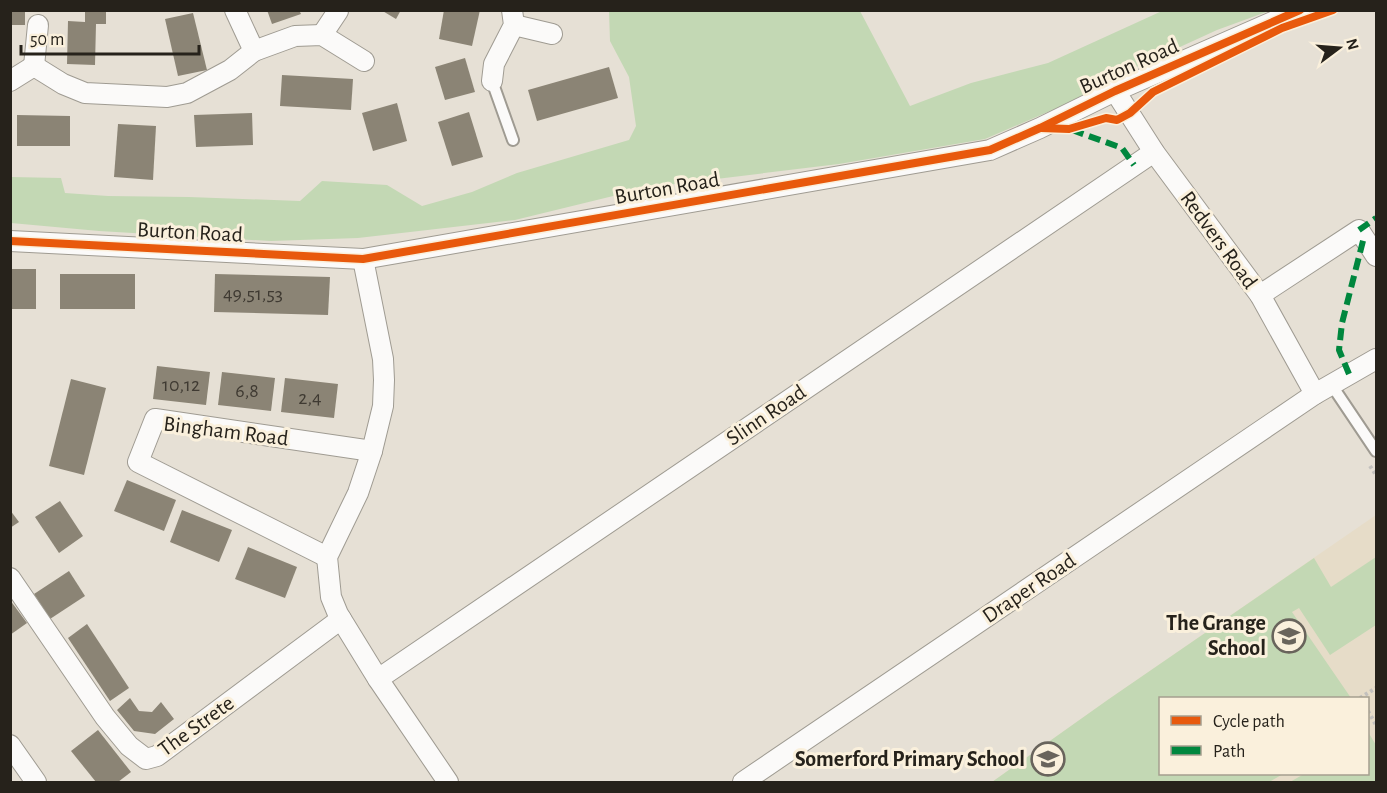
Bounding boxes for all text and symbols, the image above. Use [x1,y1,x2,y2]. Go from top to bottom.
scale bar [21,18,200,56]
north arrow [1309,18,1369,78]
text: 50 m [30,31,64,49]
street label: Burton Road [1076,34,1182,98]
text: N [1343,37,1362,52]
street label: Burton Road [613,168,721,208]
street label: Redvers Road [1176,187,1262,293]
street label: Burton Road [137,218,243,246]
house number: 49,51,53 [223,284,283,304]
house number: 10,12 [162,375,200,395]
street label: Slinn Road [722,380,810,450]
house number: 6,8 [235,381,259,401]
house number: 2,4 [298,388,322,408]
street label: Bingham Road [162,412,290,450]
street label: Draper Road [978,549,1080,627]
place label: The Grange School [1166,612,1266,659]
school or university icon: The Grange School [1271,618,1307,654]
street label: The Strete [154,691,238,761]
legend [1159,697,1369,775]
text: Cycle path [1213,713,1285,731]
school or university icon: Somerford Primary School [1030,741,1066,777]
text: Path [1213,743,1245,761]
place label: Somerford Primary School [795,748,1025,771]

